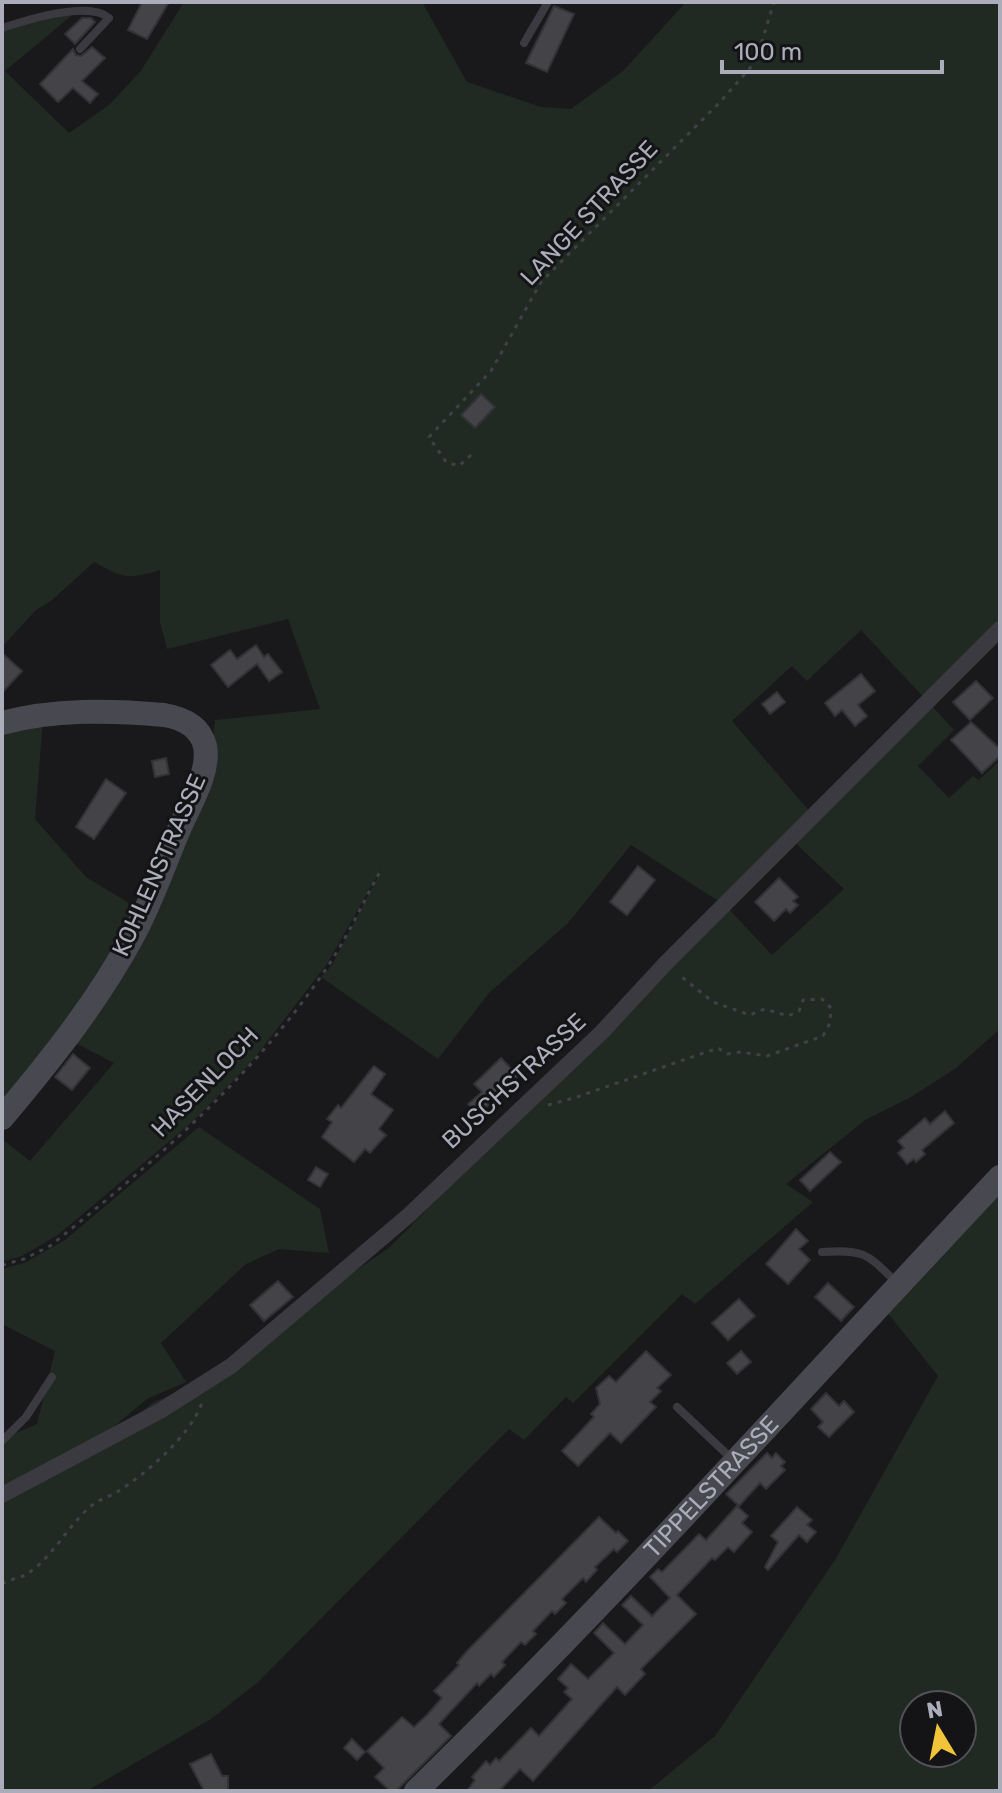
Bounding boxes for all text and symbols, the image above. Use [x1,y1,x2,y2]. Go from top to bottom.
scale bar [722,24,942,74]
text: 100 m [734,38,802,66]
street label: LANGE STRASSE [515,135,663,291]
street label: KOHLENSTRASSE [106,770,212,960]
street label: BUSCHSTRASSE [437,1008,591,1154]
street label: HASENLOCH [146,1021,264,1143]
street label: TIPPELSTRASSE [638,1410,784,1564]
north arrow [898,1689,978,1769]
text: N [924,1695,945,1724]

